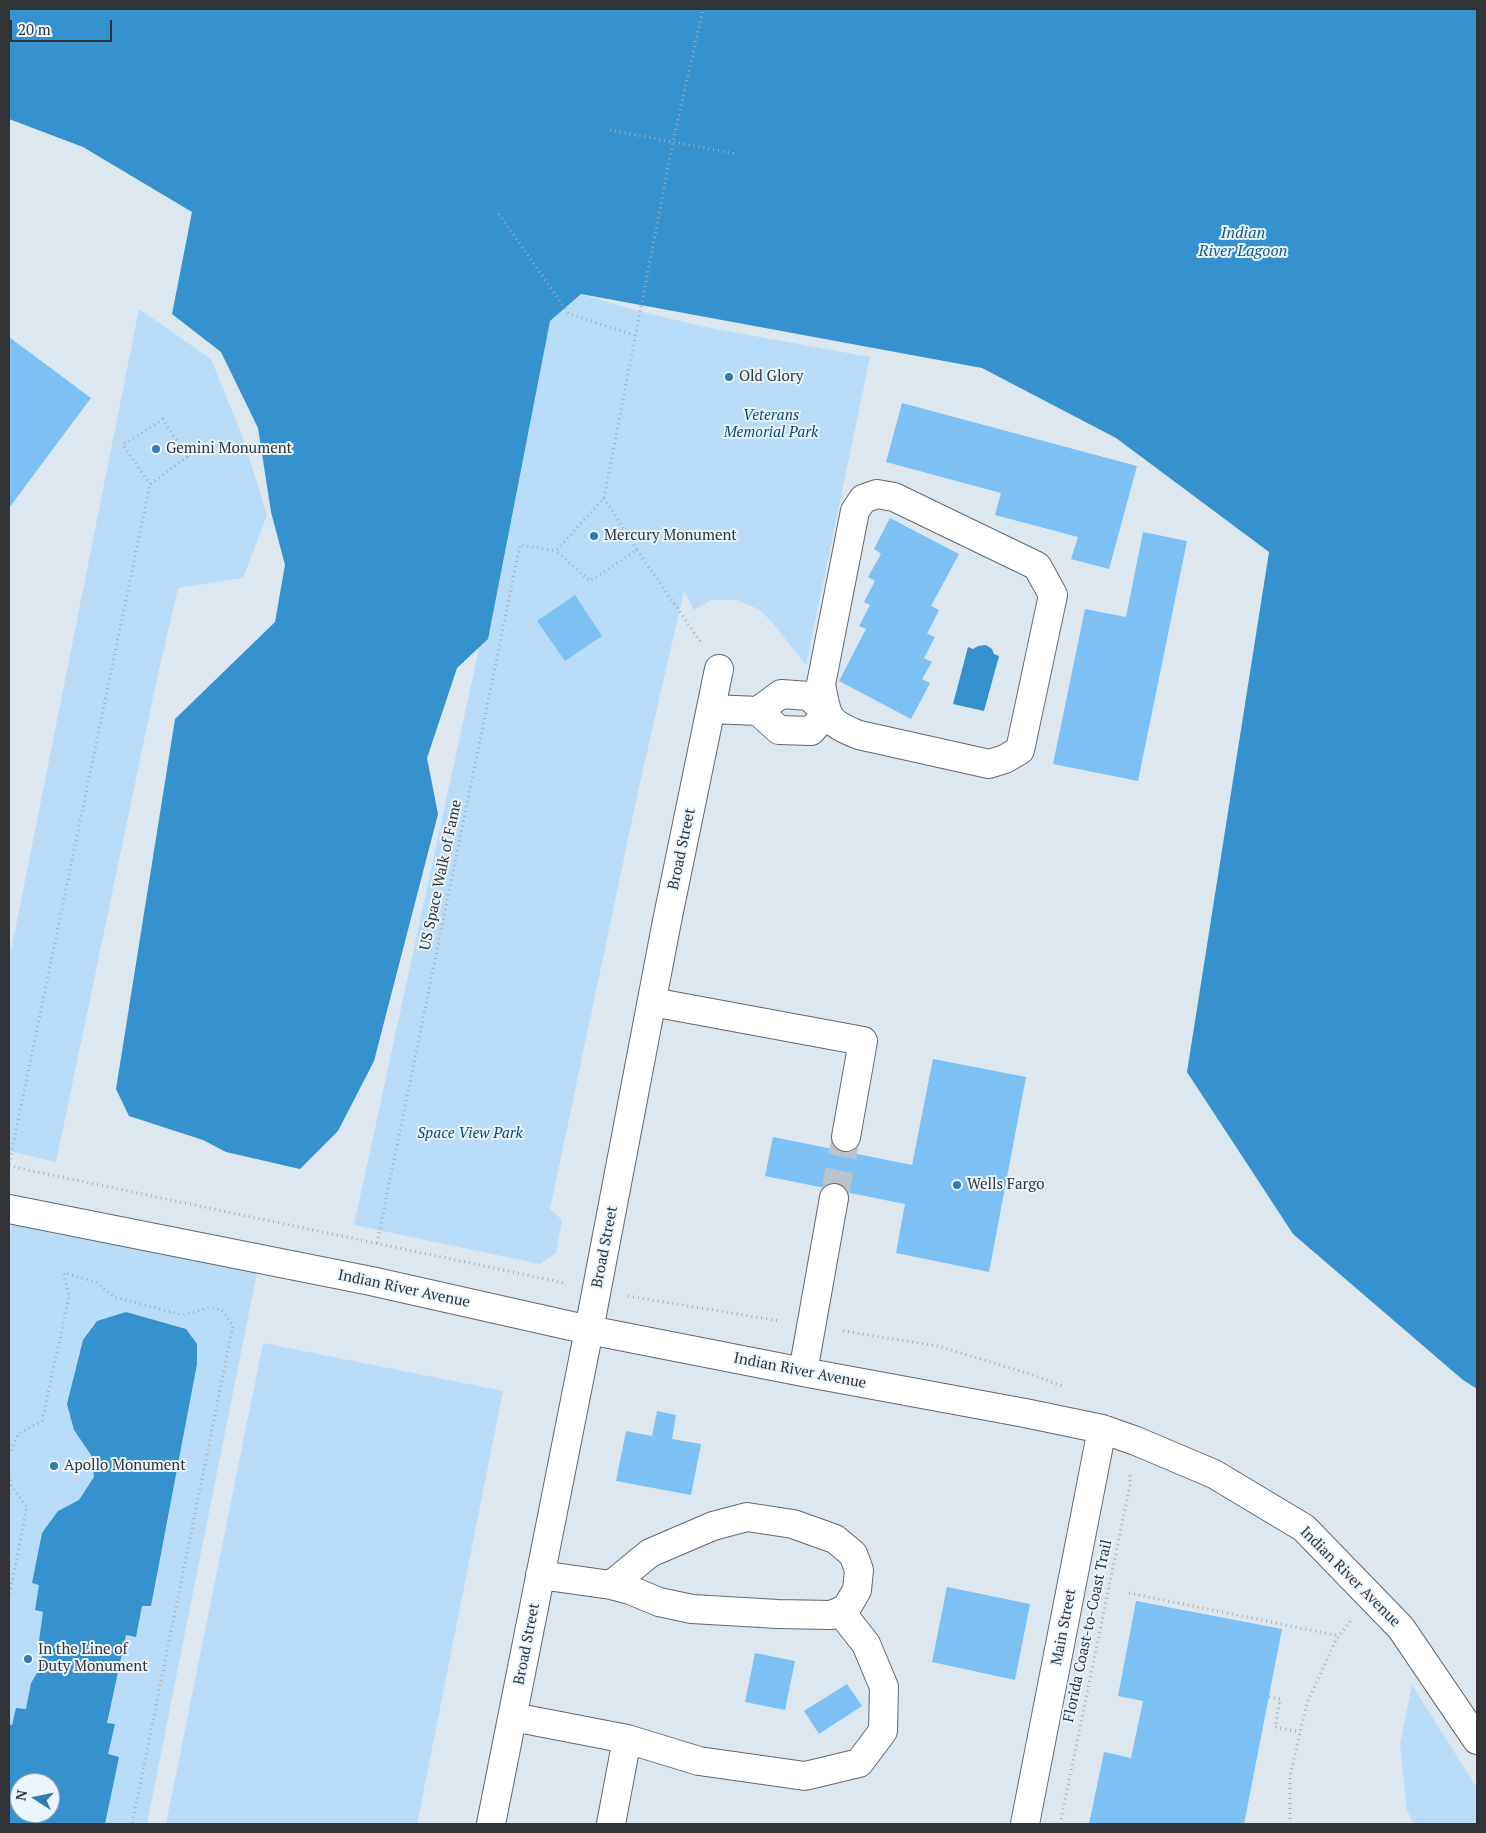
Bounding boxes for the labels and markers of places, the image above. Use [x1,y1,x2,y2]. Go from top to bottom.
place label: Old Glory [739,368,803,386]
marker: Old Glory [723,371,735,383]
place label: Gemini Monument [166,440,292,458]
marker: Gemini Monument [150,443,162,455]
place label: Mercury Monument [604,527,737,545]
marker: Mercury Monument [588,530,600,542]
place label: Wells Fargo [967,1176,1044,1194]
marker: Wells Fargo [951,1179,963,1191]
place label: Apollo Monument [64,1457,186,1475]
marker: Apollo Monument [48,1460,60,1472]
place label: In the Line of Duty Monument [38,1641,148,1676]
marker: In the Line of Duty Monument [22,1653,34,1665]

